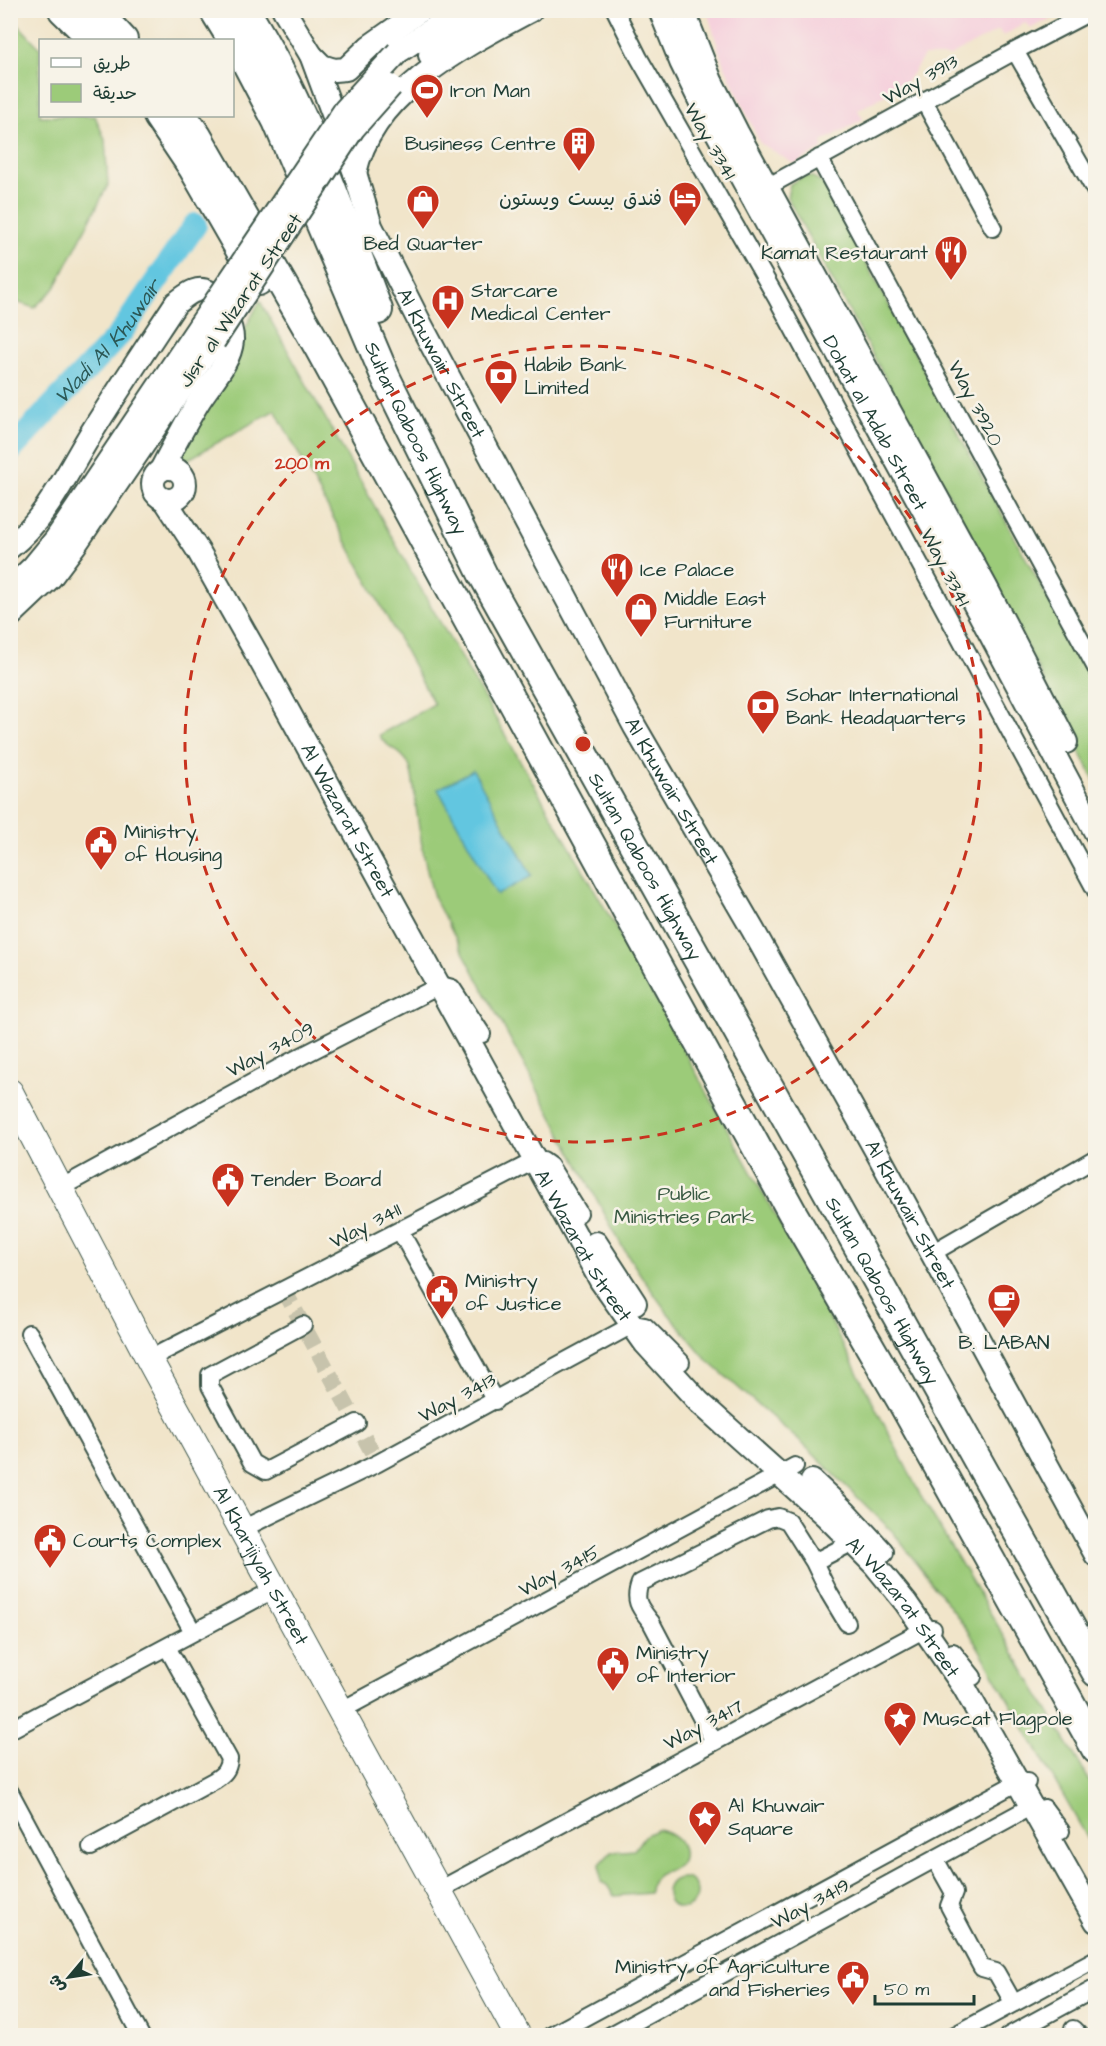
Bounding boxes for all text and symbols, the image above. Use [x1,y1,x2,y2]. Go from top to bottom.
legend [39,39,234,117]
street label: Way 3913 [878,48,964,113]
text: طريق [93,51,131,76]
sports icon: Iron Man [409,72,445,119]
place label: Iron Man [450,77,530,105]
text: حديقة [93,81,137,106]
street label: Way 3341 [676,98,744,186]
building icon: Business Centre [561,125,597,172]
place label: Business Centre [405,130,556,158]
hotel icon: فندق بيست ويستون [667,180,703,227]
shop icon: Bed Quarter [405,183,441,230]
place label: فندق بيست ويستون [499,185,662,213]
street label: Jisr al Wizarat Street [172,208,310,393]
place label: Bed Quarter [364,230,482,258]
restaurant icon: Kamat Restaurant [933,234,969,281]
place label: Kamat Restaurant [761,239,928,267]
water label: Wadi Al Khuwair [48,272,170,410]
place label: Starcare Medical Center [471,277,611,328]
hospital icon: Starcare Medical Center [430,283,466,330]
street label: Al Khuwair Street [390,284,492,444]
street label: Dohat al Adab Street [816,330,934,516]
street label: Sultan Qaboos Highway [357,337,474,540]
place label: Habib Bank Limited [524,351,626,402]
street label: Way 3920 [940,356,1010,452]
bank icon: Habib Bank Limited [483,358,519,405]
text: 200 m [274,451,330,476]
street label: Way 3341 [912,524,978,612]
restaurant icon: Ice Palace [599,551,635,598]
place label: Ice Palace [640,556,734,584]
place label: Middle East Furniture [664,585,766,636]
shop icon: Middle East Furniture [623,591,659,638]
place label: Sohar International Bank Headquarters [786,681,966,732]
bank icon: Sohar International Bank Headquarters [745,688,781,735]
street label: Al Khuwair Street [617,713,725,870]
centre of rings [573,734,593,754]
street label: Al Wazarat Street [293,739,401,903]
street label: Sultan Qaboos Highway [581,768,709,966]
place label: Ministry of Housing [124,818,222,870]
public building icon: Ministry of Housing [83,824,119,871]
street label: Way 3409 [222,1015,320,1086]
street label: Al Khuwair Street [858,1135,962,1295]
public building icon: Tender Board [210,1161,246,1208]
street label: Al Wazarat Street [527,1165,638,1328]
place label: Tender Board [251,1166,381,1194]
park label: Public Ministries Park [614,1180,754,1231]
street label: Sultan Qaboos Highway [818,1192,946,1391]
street label: Way 3411 [325,1196,407,1257]
place label: Ministry of Justice [465,1267,562,1318]
public building icon: Ministry of Justice [424,1273,460,1320]
cafe icon: B. LABAN [986,1282,1022,1329]
place label: B. LABAN [958,1329,1050,1357]
street label: Way 3413 [414,1366,502,1431]
street label: Al Kharijiyah Street [206,1481,315,1651]
public building icon: Courts Complex [32,1522,68,1569]
place label: Courts Complex [73,1527,222,1555]
street label: Al Wazarat Street [839,1531,966,1683]
street label: Way 3415 [514,1538,606,1605]
place label: Ministry of Interior [636,1639,735,1690]
public building icon: Ministry of Interior [595,1645,631,1692]
street label: Way 3417 [659,1692,749,1758]
place icon: Muscat Flagpole [882,1700,918,1747]
place label: Muscat Flagpole [923,1705,1073,1734]
place label: Al Khuwair Square [728,1792,825,1843]
place icon: Al Khuwair Square [687,1799,723,1846]
street label: Way 3419 [766,1871,855,1937]
north arrow [39,1947,99,2007]
place label: Ministry of Agriculture and Fisheries [615,1953,830,2004]
public building icon: Ministry of Agriculture and Fisheries [835,1959,871,2006]
scale bar [875,1968,974,2006]
text: ش [43,1971,71,1997]
text: 50 m [884,1977,929,2002]

